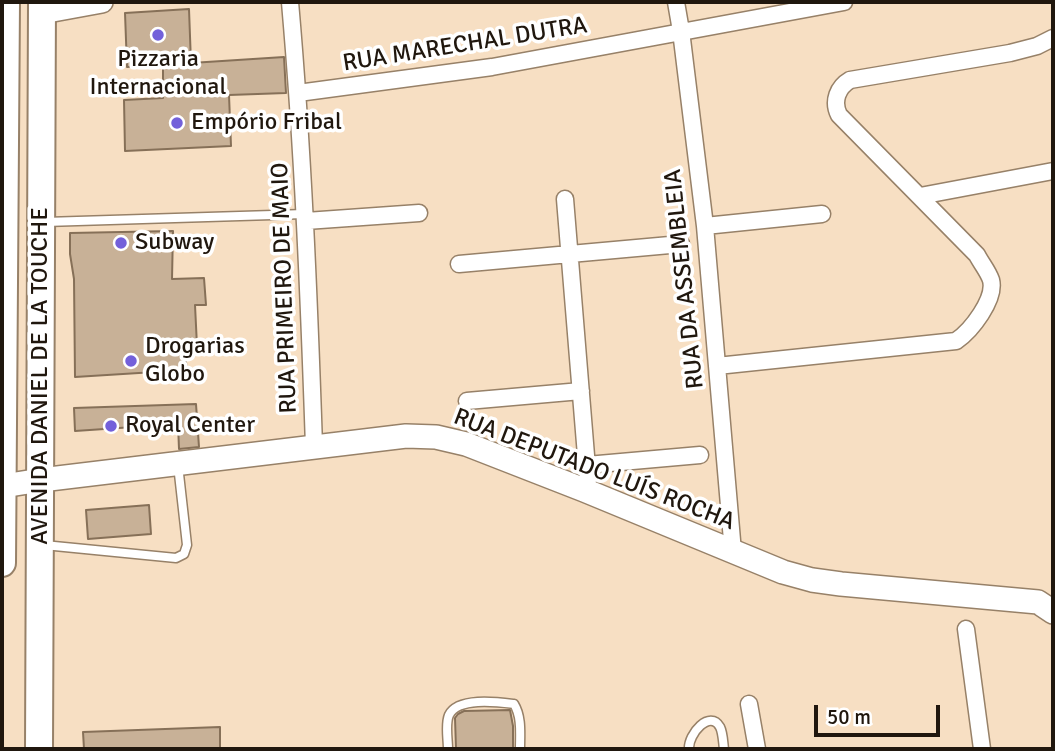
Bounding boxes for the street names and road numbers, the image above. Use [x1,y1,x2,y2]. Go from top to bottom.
street label: RUA MARECHAL DUTRA [341,11,589,79]
street label: RUA PRIMEIRO DE MAIO [266,162,304,414]
street label: RUA DA ASSEMBLEIA [659,167,711,391]
street label: AVENIDA DANIEL DE LA TOUCHE [27,207,55,545]
street label: RUA DEPUTADO LUÍS ROCHA [449,403,739,537]

